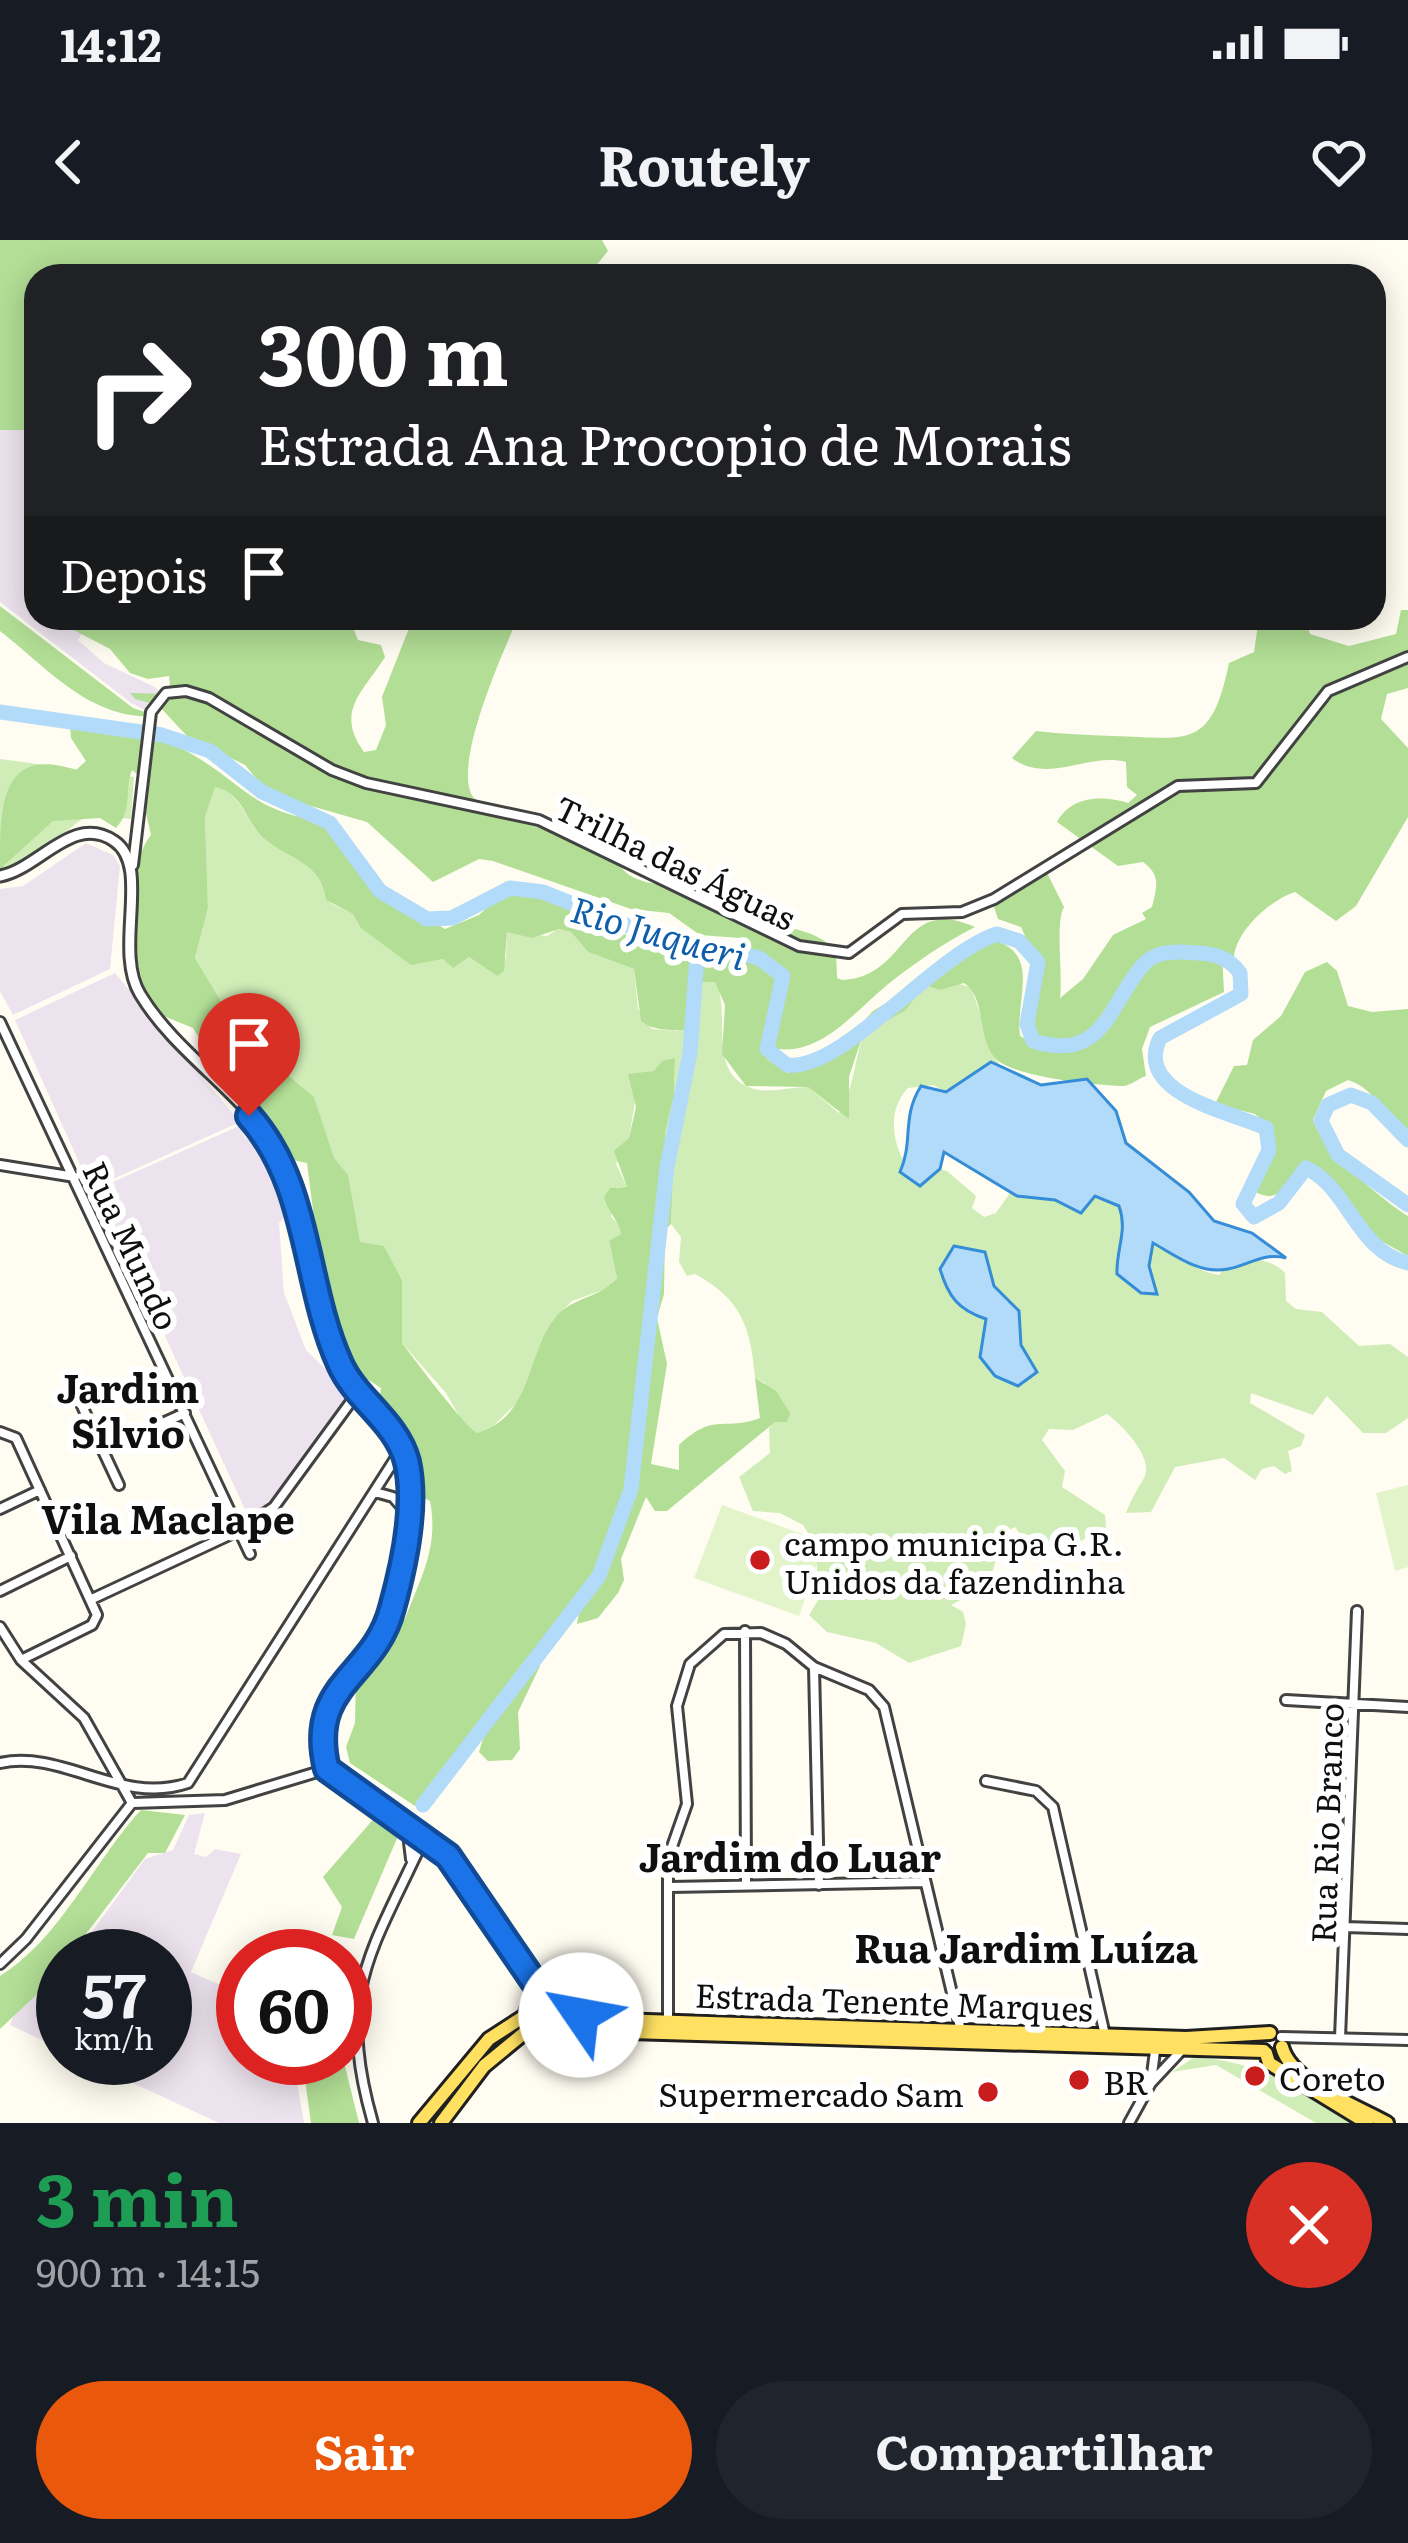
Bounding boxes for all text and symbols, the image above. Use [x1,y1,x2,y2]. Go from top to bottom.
text: 14:12 [60,9,162,76]
text: Routely [598,122,810,203]
icon: back [36,129,102,195]
icon: heart [1306,129,1372,195]
text: 300 m [258,287,509,412]
icon: right [60,312,216,468]
text: Estrada Ana Procopio de Morais [258,401,1072,482]
text: Depois [60,540,207,607]
icon: arrive [231,540,297,606]
street label: Trilha das Águas [547,781,805,941]
water label: Rio Juqueri [565,881,753,981]
pin [198,993,300,1116]
icon: arrive [216,1011,282,1077]
street label: Rua Mundo [73,1153,193,1337]
district label: Jardim Sílvio [57,1357,199,1460]
district label: Vila Maclape [41,1488,295,1546]
place label: campo municipa G.R. Unidos da fazendinha [784,1517,1125,1604]
marker: campo municipa G.R. Unidos da fazendinha [747,1547,773,1573]
street label: Rua Rio Branco [1296,1702,1354,1944]
district label: Jardim do Luar [639,1826,941,1884]
district label: Rua Jardim Luíza [854,1917,1198,1975]
speed limit sign: 60 [216,1929,372,2085]
text: 57 [82,1947,146,2036]
position arrow [518,1952,644,2078]
street label: Estrada Tenente Marques [694,1969,1094,2031]
text: km/h [74,2015,154,2059]
place label: Coreto [1279,2052,1386,2101]
place label: BR [1103,2056,1149,2105]
marker: Coreto [1242,2063,1268,2089]
marker: BR [1066,2067,1092,2093]
place label: Supermercado Sam [658,2068,964,2117]
marker: Supermercado Sam [975,2079,1001,2105]
text: 3 min [36,2142,239,2249]
button: close [1246,2162,1372,2288]
text: 900 m · 14:15 [36,2241,260,2299]
button: Sair [36,2381,692,2519]
button: Compartilhar [716,2381,1372,2519]

